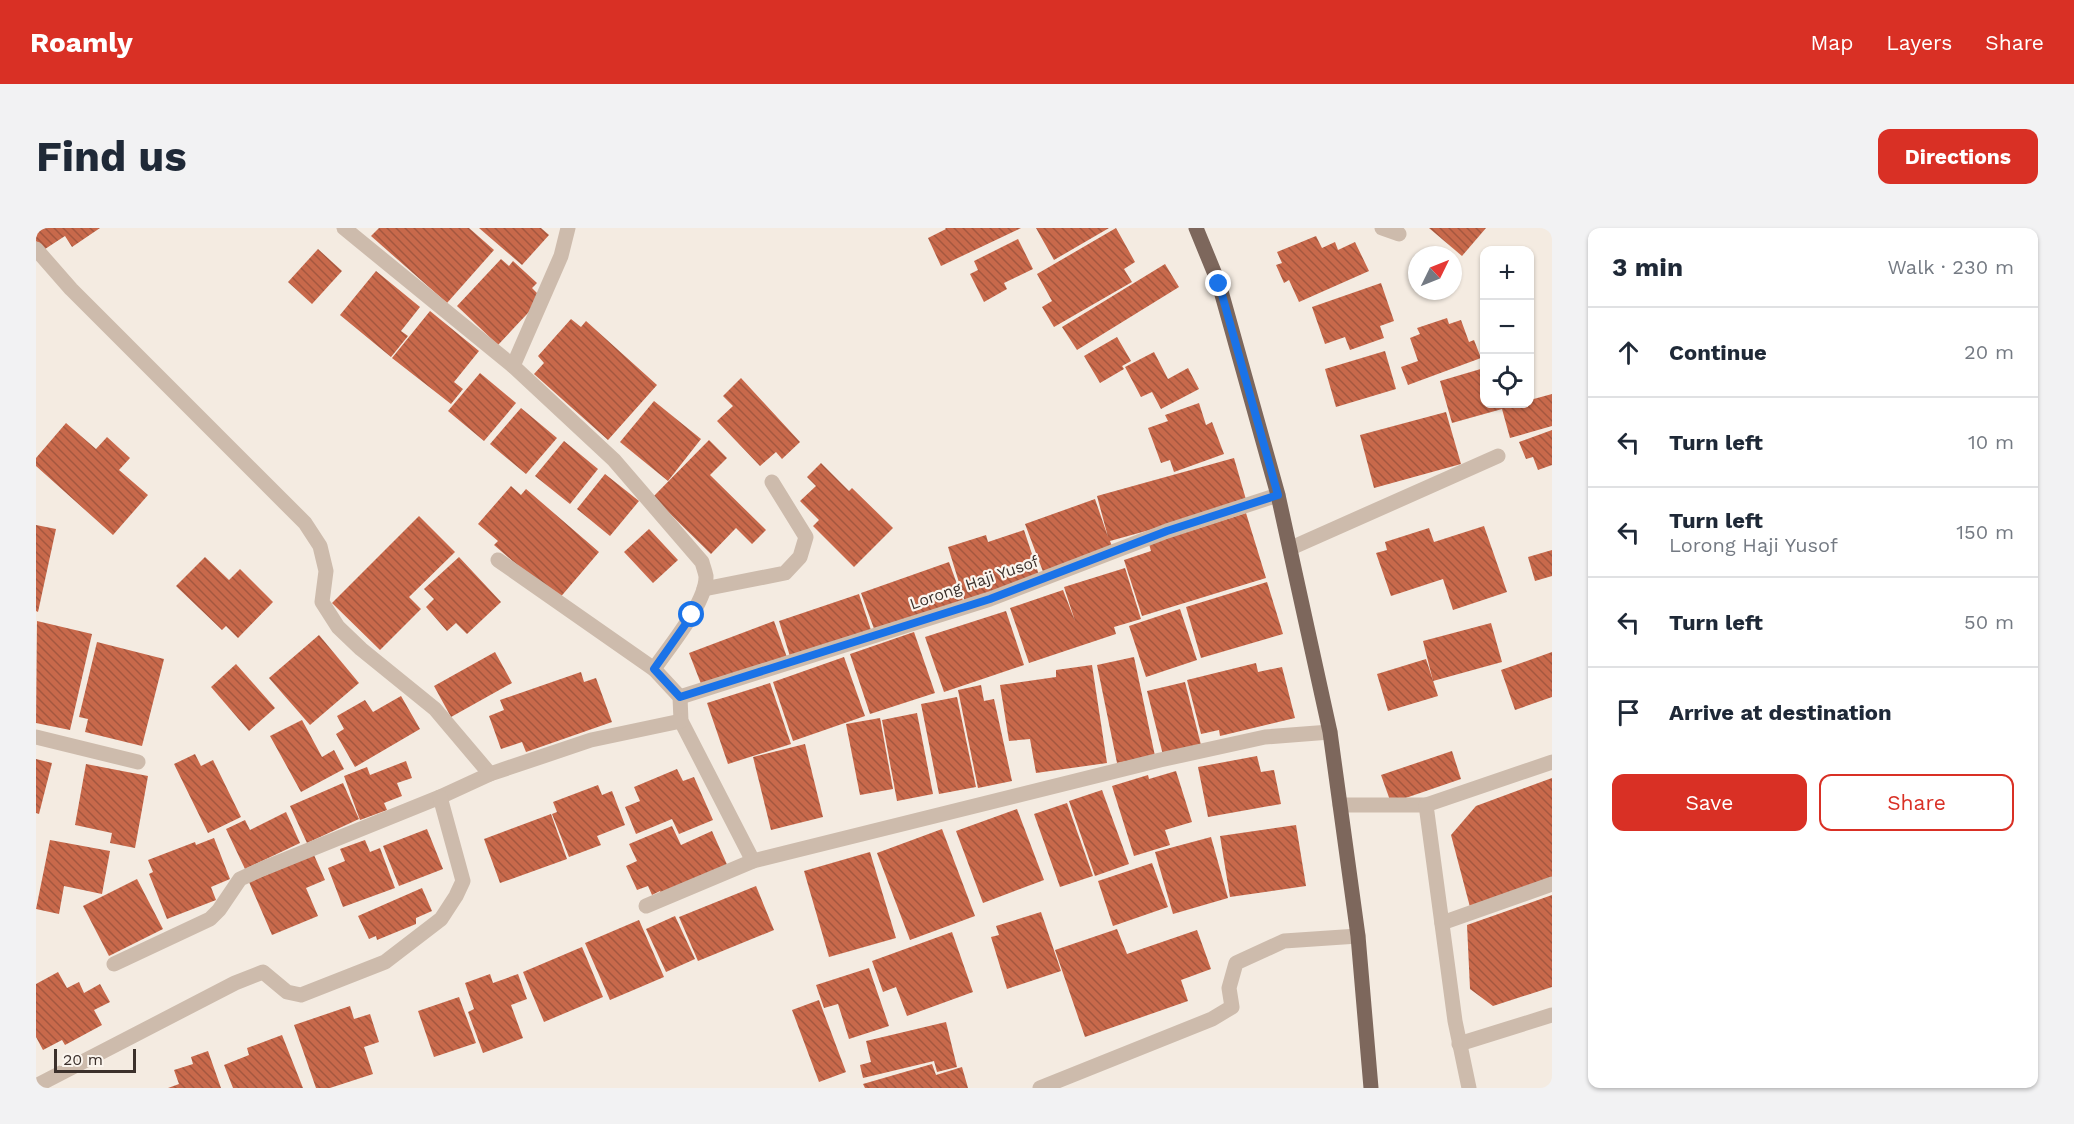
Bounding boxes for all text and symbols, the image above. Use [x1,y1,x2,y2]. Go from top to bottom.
text: Roamly [30,26,133,59]
text: Map [1810,30,1853,55]
text: Layers [1886,30,1952,55]
text: Share [1985,30,2044,55]
button: Directions [1878,129,2038,184]
text: Find us [36,132,187,181]
north arrow [1408,246,1462,300]
map controls [1480,246,1534,408]
button: + [1480,246,1534,300]
text: 3 min [1612,252,1683,282]
text: Walk · 230 m [1887,255,2014,279]
route end [1205,270,1231,296]
button: − [1480,300,1534,354]
icon: ahead [1612,336,1645,369]
text: Continue [1669,340,1767,365]
text: 20 m [1964,340,2014,364]
button: locate [1480,354,1534,408]
icon: left [1612,426,1645,459]
text: Turn left [1669,430,1763,455]
text: 10 m [1968,430,2014,454]
text: Turn left [1669,508,1763,533]
icon: left [1612,516,1645,549]
text: 150 m [1956,520,2014,544]
text: Lorong Haji Yusof [1669,533,1838,557]
street label: Lorong Haji Yusof [907,551,1042,613]
route start [678,601,704,627]
icon: left [1612,606,1645,639]
text: Turn left [1669,610,1763,635]
text: 50 m [1964,610,2014,634]
icon: arrive [1612,696,1645,729]
text: Arrive at destination [1669,700,1892,725]
button: Save [1612,774,1807,831]
button: Share [1819,774,2014,831]
scale bar [54,1046,136,1074]
text: 20 m [63,1050,103,1069]

